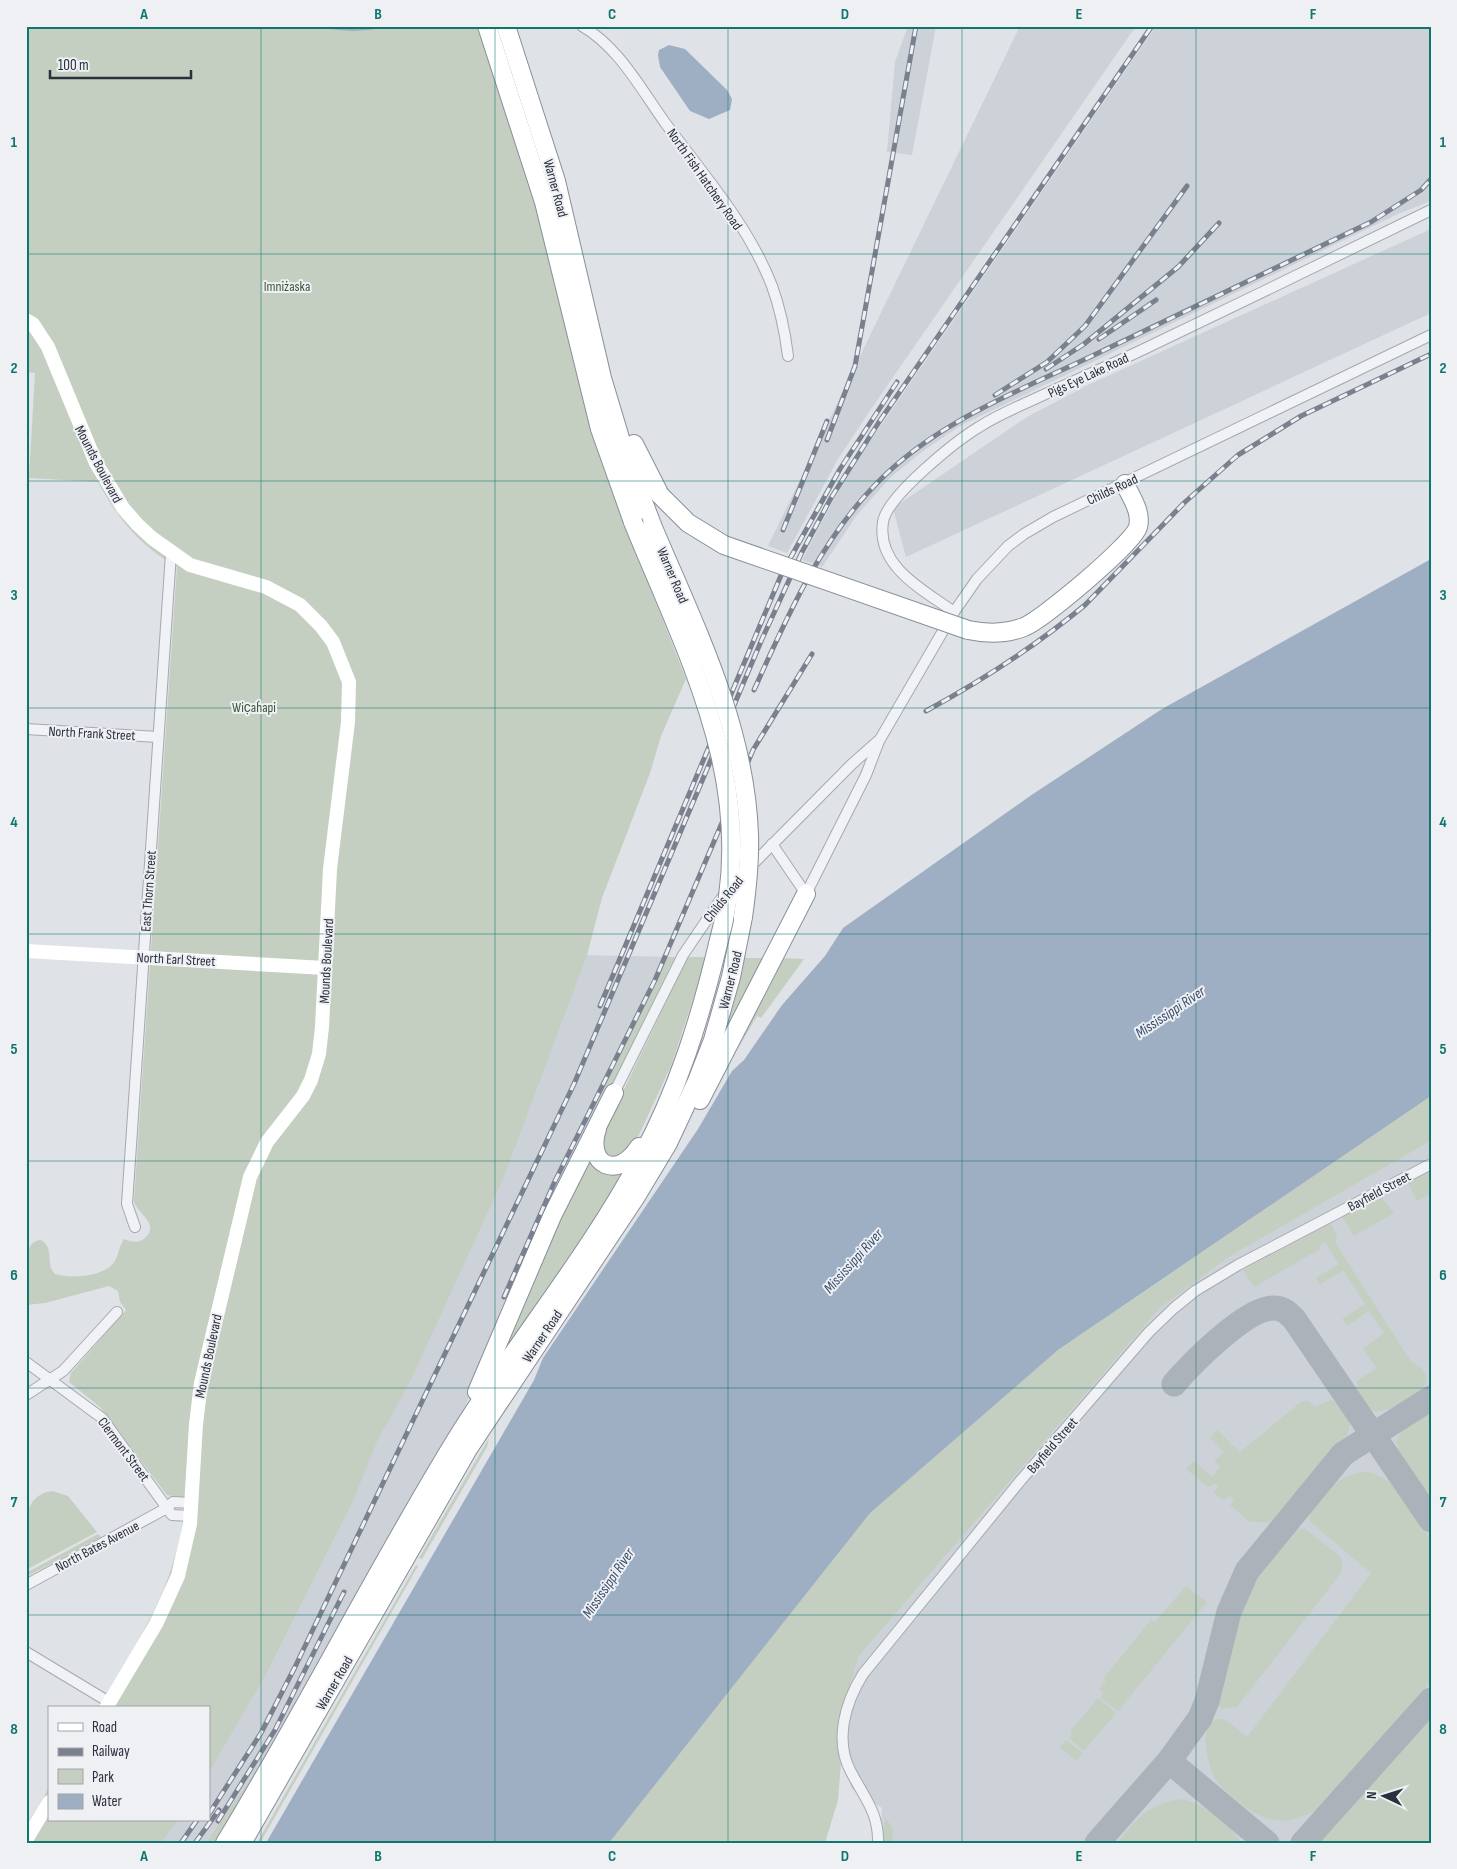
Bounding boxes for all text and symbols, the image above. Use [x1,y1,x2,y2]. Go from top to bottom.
text: A [139,5,148,24]
text: B [374,5,382,24]
text: C [608,5,616,24]
text: D [841,5,849,24]
text: E [1076,5,1083,24]
text: F [1310,5,1317,24]
scale bar [50,48,191,80]
text: 100 m [58,56,89,75]
street label: North Fish Hatchery Road [663,125,746,233]
text: 1 [11,133,18,152]
text: 1 [1440,133,1447,152]
street label: Warner Road [540,157,571,219]
park label: Imniżaska [264,278,310,295]
street label: Pigs Eye Lake Road [1045,349,1131,402]
text: 2 [10,359,18,378]
text: 2 [1439,359,1447,378]
street label: Mounds Boulevard [71,423,126,506]
street label: Childs Road [1084,470,1141,509]
street label: Warner Road [653,545,692,606]
text: 3 [10,586,18,605]
text: 3 [1439,586,1447,605]
park label: Wic̣aḣapi [232,699,276,716]
street label: North Frank Street [48,723,136,744]
text: 4 [10,813,18,832]
text: 4 [1439,813,1447,832]
street label: East Thorn Street [137,850,160,932]
street label: Childs Road [700,873,747,926]
street label: Mounds Boulevard [316,918,337,1004]
street label: North Earl Street [136,949,216,970]
street label: Warner Road [715,949,746,1011]
water label: Mississippi River [1132,982,1209,1043]
text: 5 [10,1040,18,1059]
text: 5 [1439,1040,1447,1059]
street label: Bayfield Street [1345,1168,1414,1215]
water label: Mississippi River [819,1225,888,1297]
text: 6 [10,1266,18,1285]
text: 6 [1439,1266,1447,1285]
street label: Warner Road [519,1307,566,1366]
street label: Mounds Boulevard [191,1312,226,1400]
street label: Clermont Street [94,1414,153,1485]
street label: Bayfield Street [1023,1414,1081,1477]
text: 7 [11,1493,18,1512]
text: 7 [1440,1493,1447,1512]
street label: North Bates Avenue [52,1517,142,1576]
water label: Mississippi River [578,1544,639,1622]
street label: Warner Road [312,1653,357,1713]
legend [48,1706,210,1822]
text: Road [92,1718,117,1737]
text: 8 [10,1720,18,1739]
text: 8 [1439,1720,1447,1739]
text: Railway [92,1742,130,1761]
text: Park [92,1768,114,1787]
north arrow [1360,1772,1410,1822]
text: N [1363,1791,1380,1799]
text: Water [92,1792,123,1811]
text: A [139,1847,148,1866]
text: B [374,1847,382,1866]
text: C [608,1847,616,1866]
text: D [841,1847,849,1866]
text: E [1076,1847,1083,1866]
text: F [1310,1847,1317,1866]

